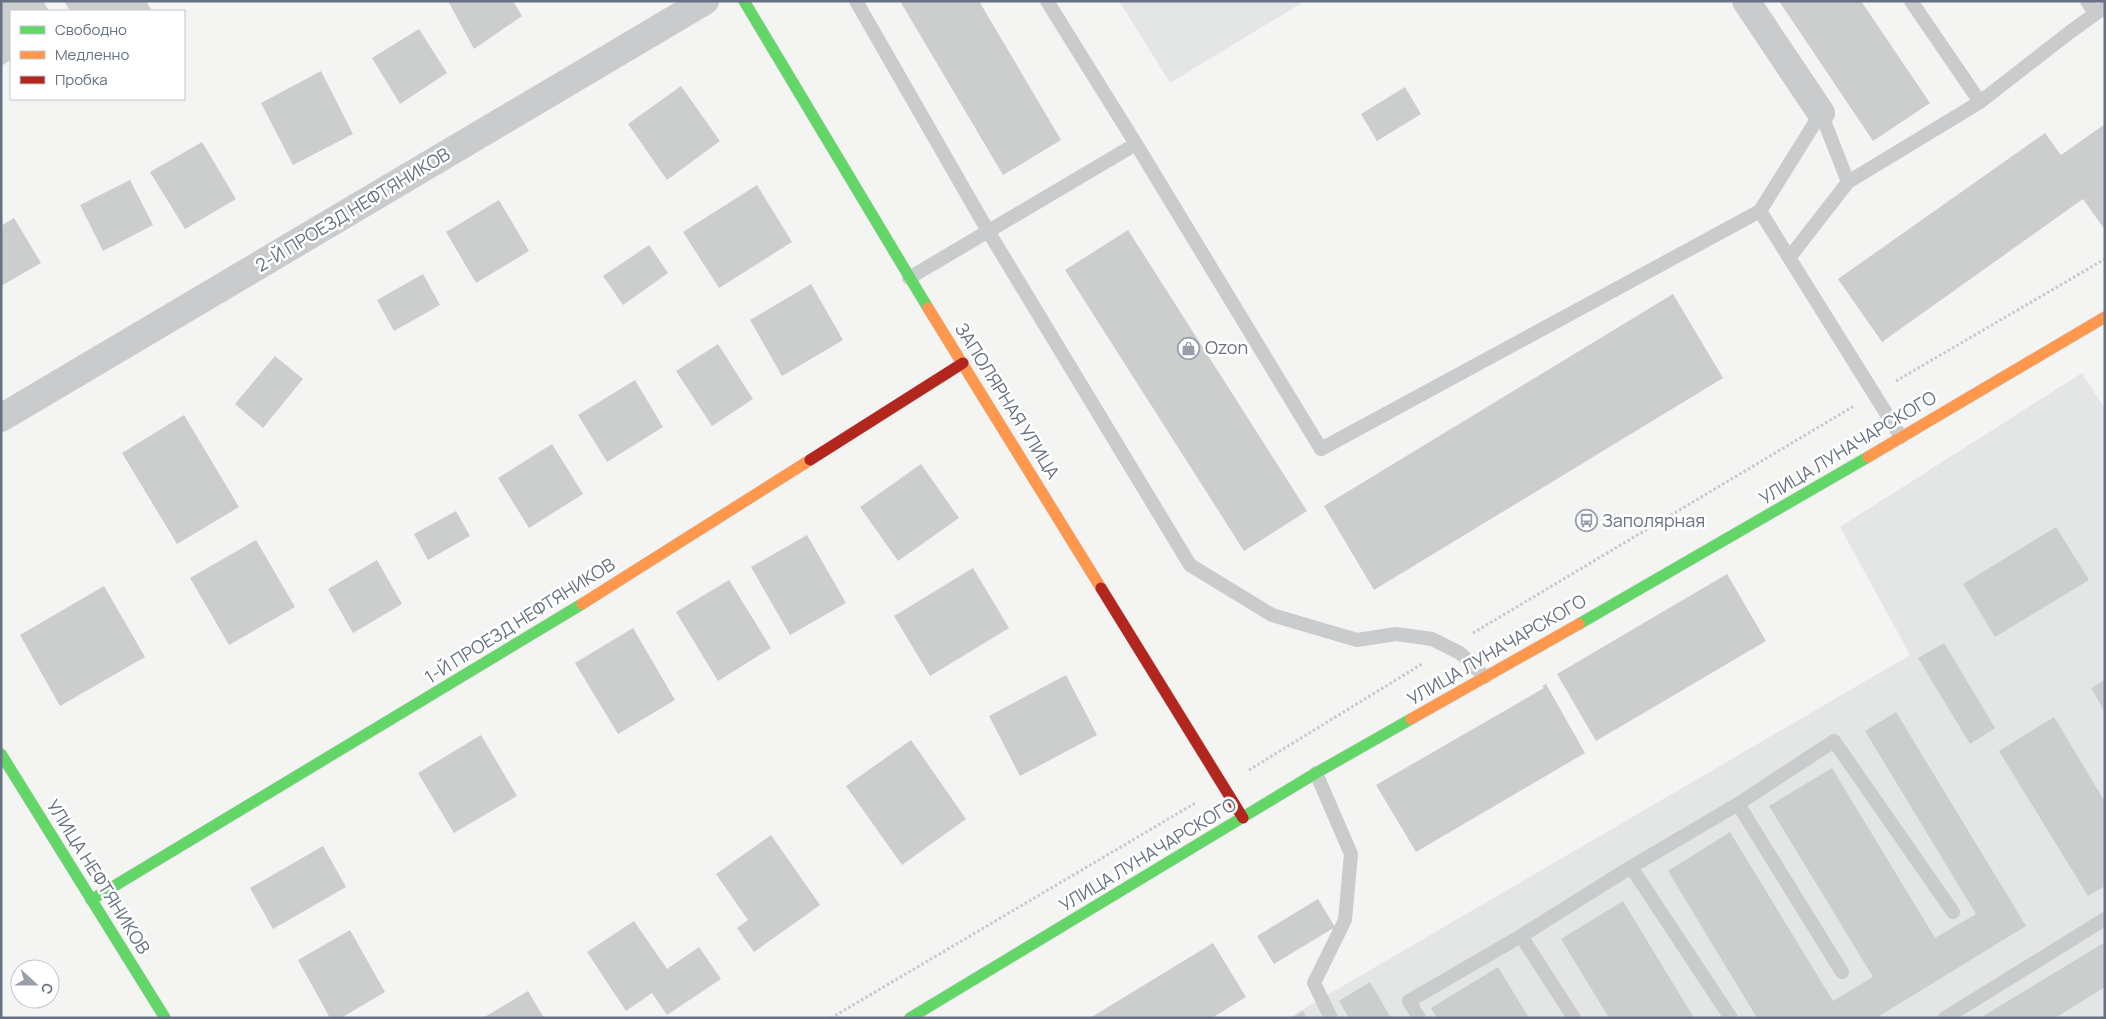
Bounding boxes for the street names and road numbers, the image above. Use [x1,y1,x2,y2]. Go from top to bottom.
street label: 2-Й ПРОЕЗД НЕФТЯНИКОВ [251,141,454,277]
street label: ЗАПОЛЯРНАЯ УЛИЦА [950,318,1066,484]
street label: УЛИЦА ЛУНАЧАРСКОГО [1754,385,1941,510]
street label: 1-Й ПРОЕЗД НЕФТЯНИКОВ [420,552,619,688]
street label: УЛИЦА ЛУНАЧАРСКОГО [1403,588,1590,710]
street label: УЛИЦА ЛУНАЧАРСКОГО [1054,792,1241,917]
street label: УЛИЦА НЕФТЯНИКОВ [41,795,156,958]

